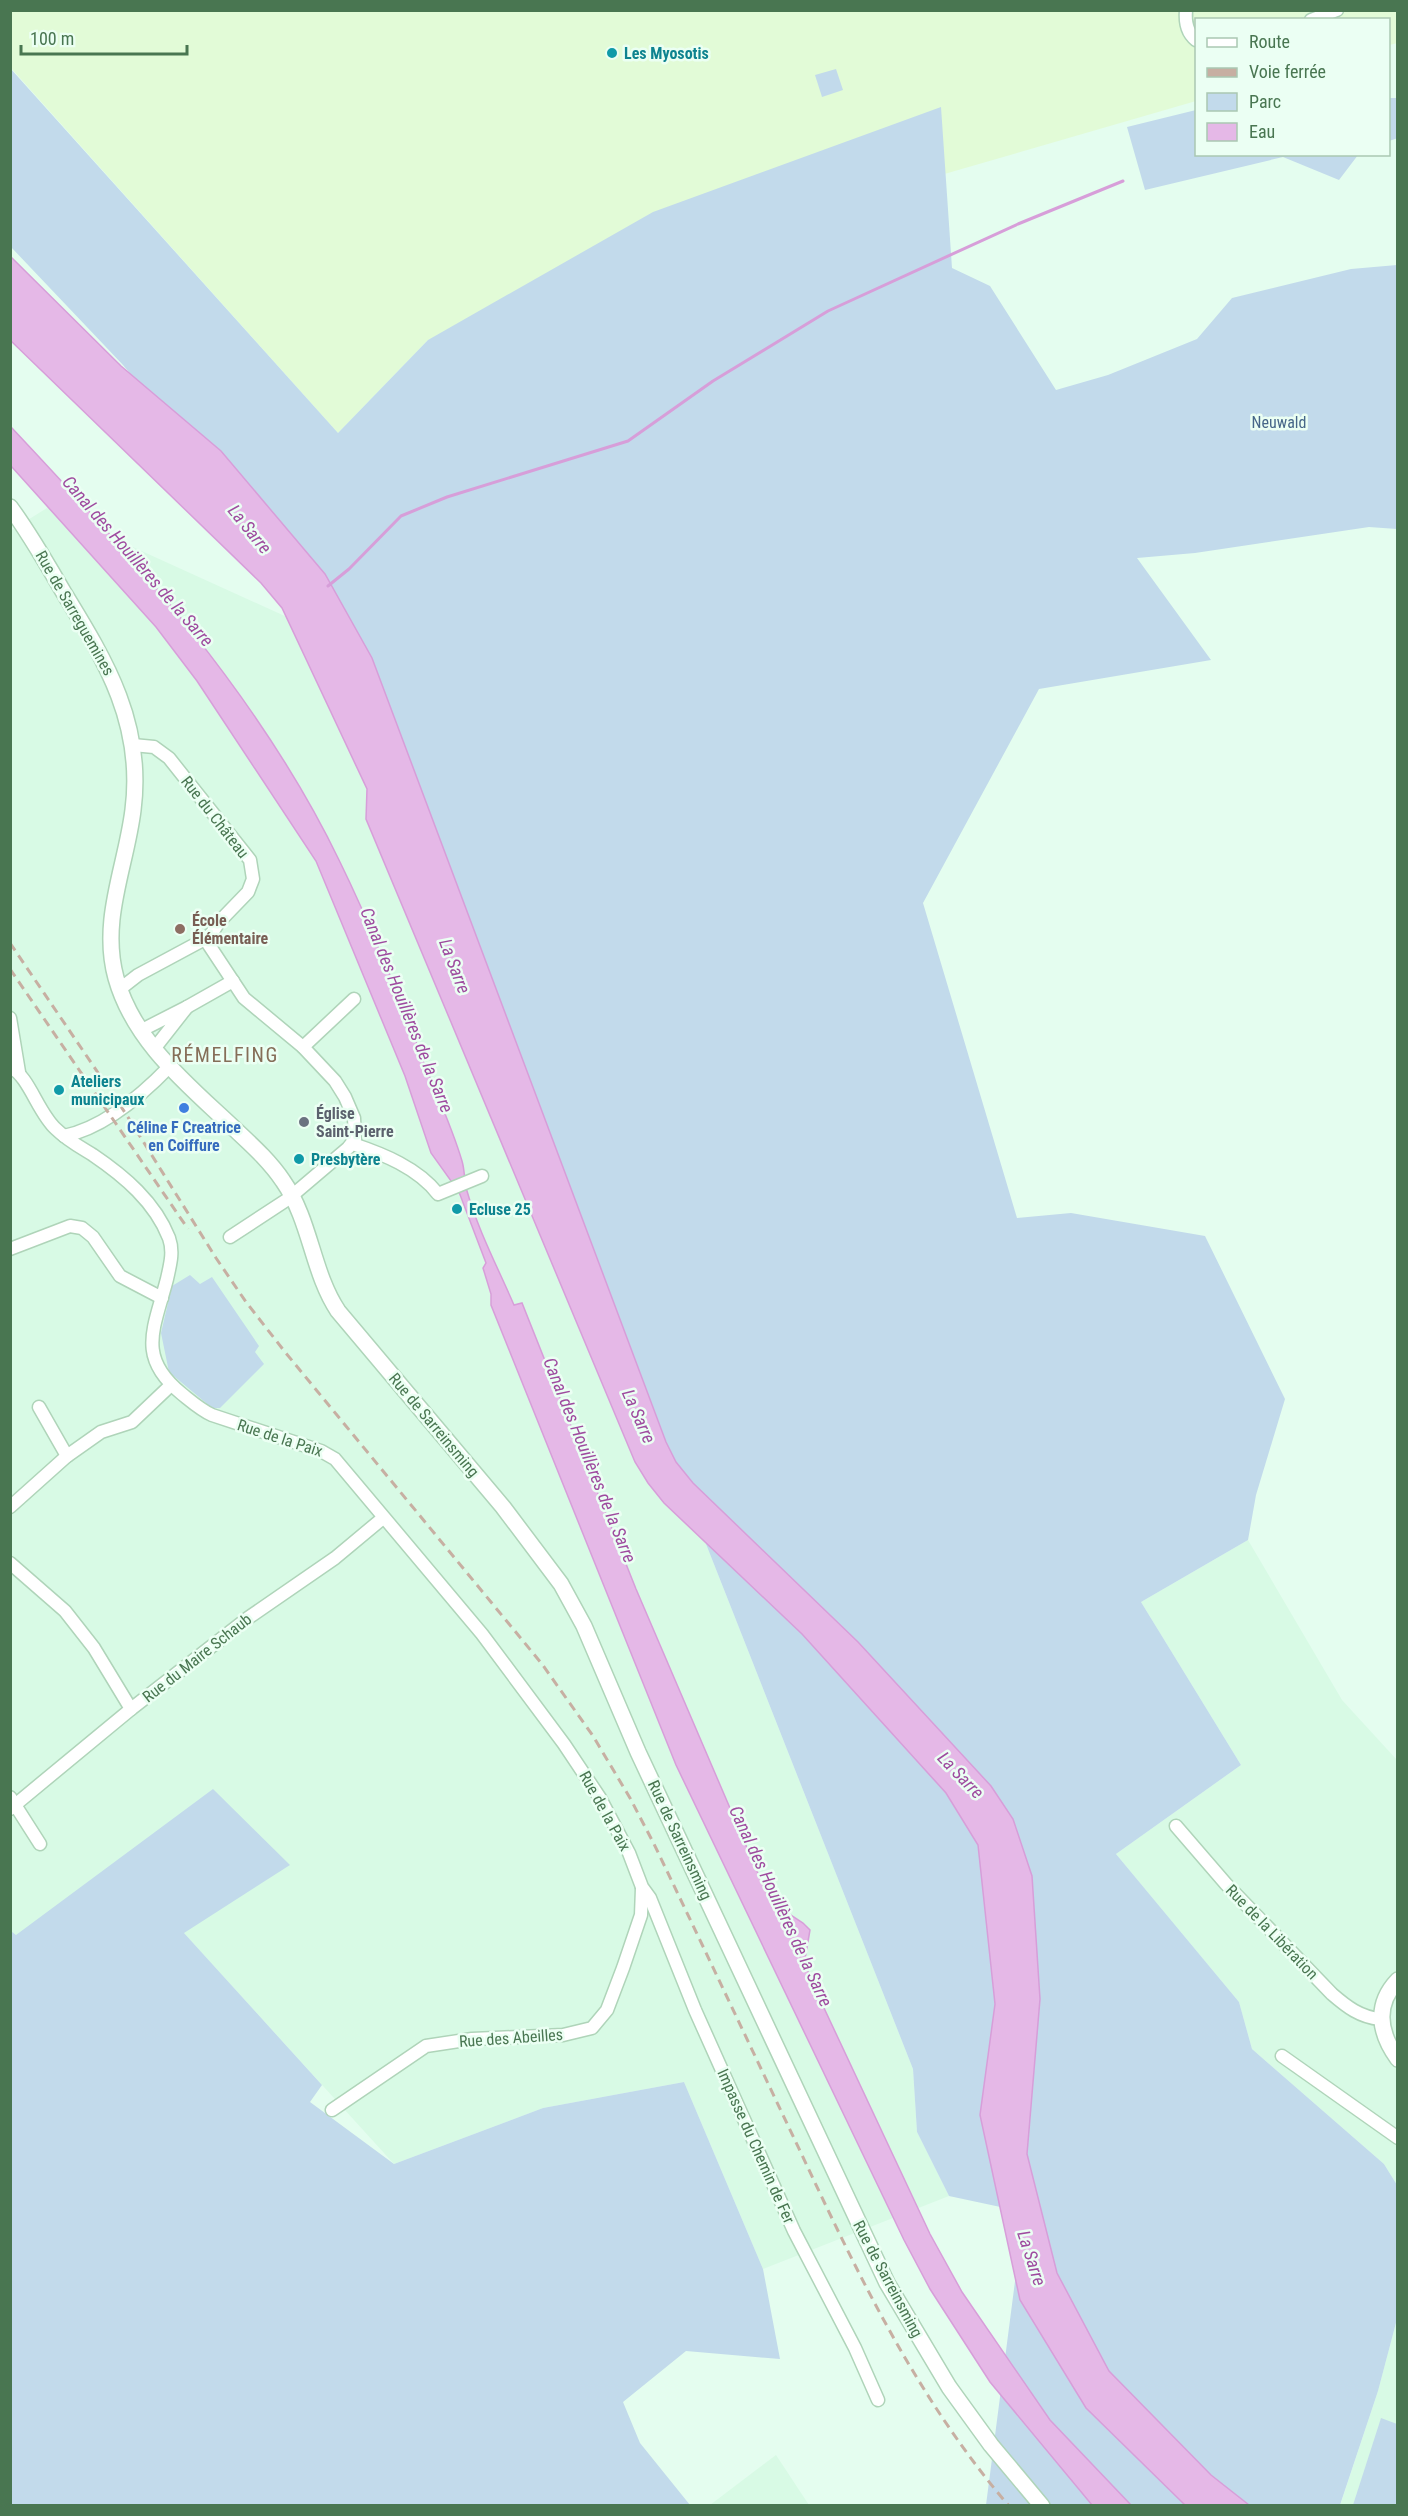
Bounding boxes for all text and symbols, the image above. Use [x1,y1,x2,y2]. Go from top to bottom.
scale bar [21,18,188,56]
legend [1195,18,1390,156]
text: 100 m [30,28,74,49]
text: Route [1249,31,1290,52]
place label: Les Myosotis [624,44,709,63]
marker: Les Myosotis [605,46,619,60]
text: Voie ferrée [1249,61,1326,82]
text: Parc [1249,91,1281,112]
text: Eau [1249,121,1275,142]
park label: Neuwald [1252,413,1306,432]
water label: Canal des Houillères de la Sarre [58,471,218,651]
water label: La Sarre [224,500,276,558]
street label: Rue de Sarreguemines [32,547,118,679]
street label: Rue du Château [177,772,253,862]
water label: Canal des Houillères de la Sarre [356,904,458,1116]
place label: École Élémentaire [192,911,269,948]
marker: École Élémentaire [173,922,187,936]
water label: La Sarre [435,936,475,996]
district label: RÉMELFING [171,1043,279,1067]
place label: Ateliers municipaux [71,1072,145,1109]
marker: Ateliers municipaux [52,1083,66,1097]
marker: Céline F Creatrice en Coiffure [177,1101,191,1115]
place label: Église Saint-Pierre [316,1104,394,1141]
marker: Église Saint-Pierre [297,1115,311,1129]
place label: Céline F Creatrice en Coiffure [127,1118,241,1155]
place label: Presbytère [311,1150,381,1169]
marker: Presbytère [292,1152,306,1166]
place label: Ecluse 25 [469,1200,531,1219]
marker: Ecluse 25 [450,1202,464,1216]
water label: Canal des Houillères de la Sarre [539,1354,641,1566]
street label: Rue de Sarreinsming [385,1369,483,1481]
water label: La Sarre [618,1386,660,1446]
street label: Rue de la Paix [235,1415,325,1461]
street label: Rue du Maire Schaub [139,1610,255,1706]
water label: La Sarre [934,1747,988,1803]
street label: Rue de la Paix [575,1768,635,1854]
street label: Rue de Sarreinsming [644,1777,716,1903]
water label: Canal des Houillères de la Sarre [725,1802,837,2010]
street label: Rue de la Libération [1222,1881,1322,1983]
street label: Rue des Abeilles [458,2025,564,2051]
street label: Impasse du Chemin de Fer [713,2066,799,2226]
street label: Rue de Sarreinsming [849,2217,927,2341]
water label: La Sarre [1013,2228,1051,2288]

